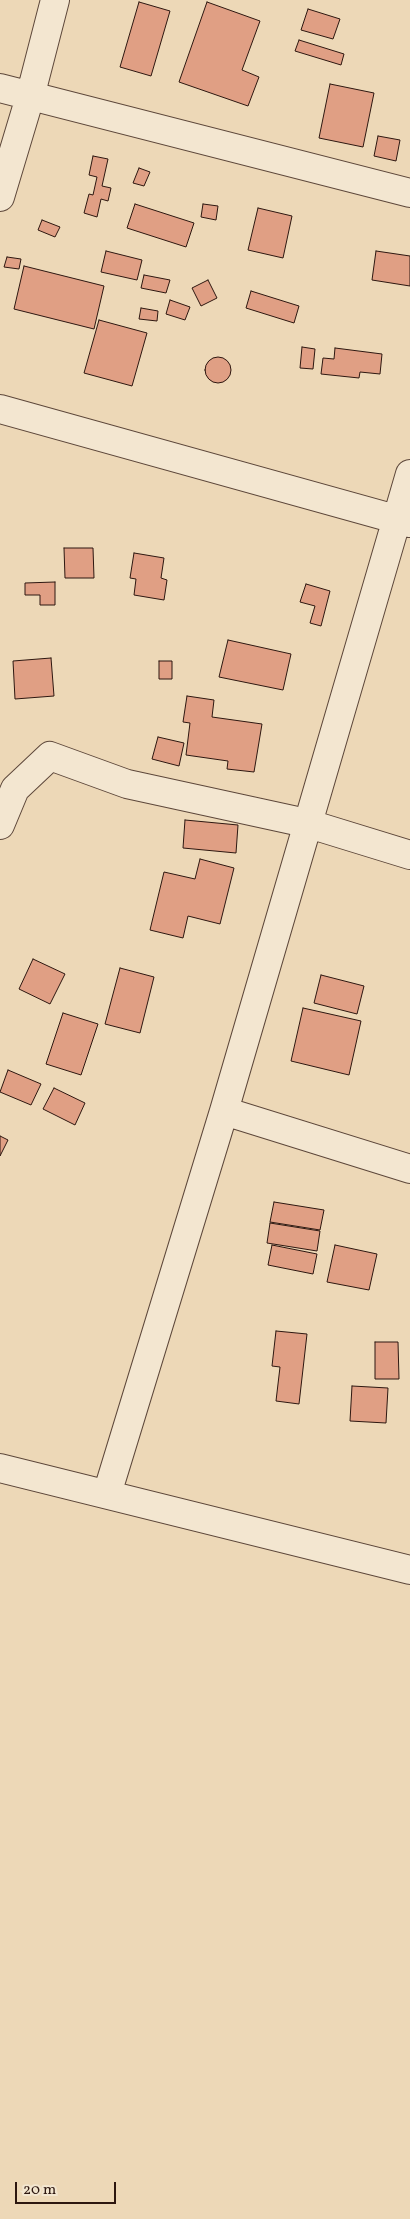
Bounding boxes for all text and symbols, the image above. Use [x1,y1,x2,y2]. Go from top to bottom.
scale bar [18,2172,119,2204]
text: 20 m [23,2180,56,2201]

